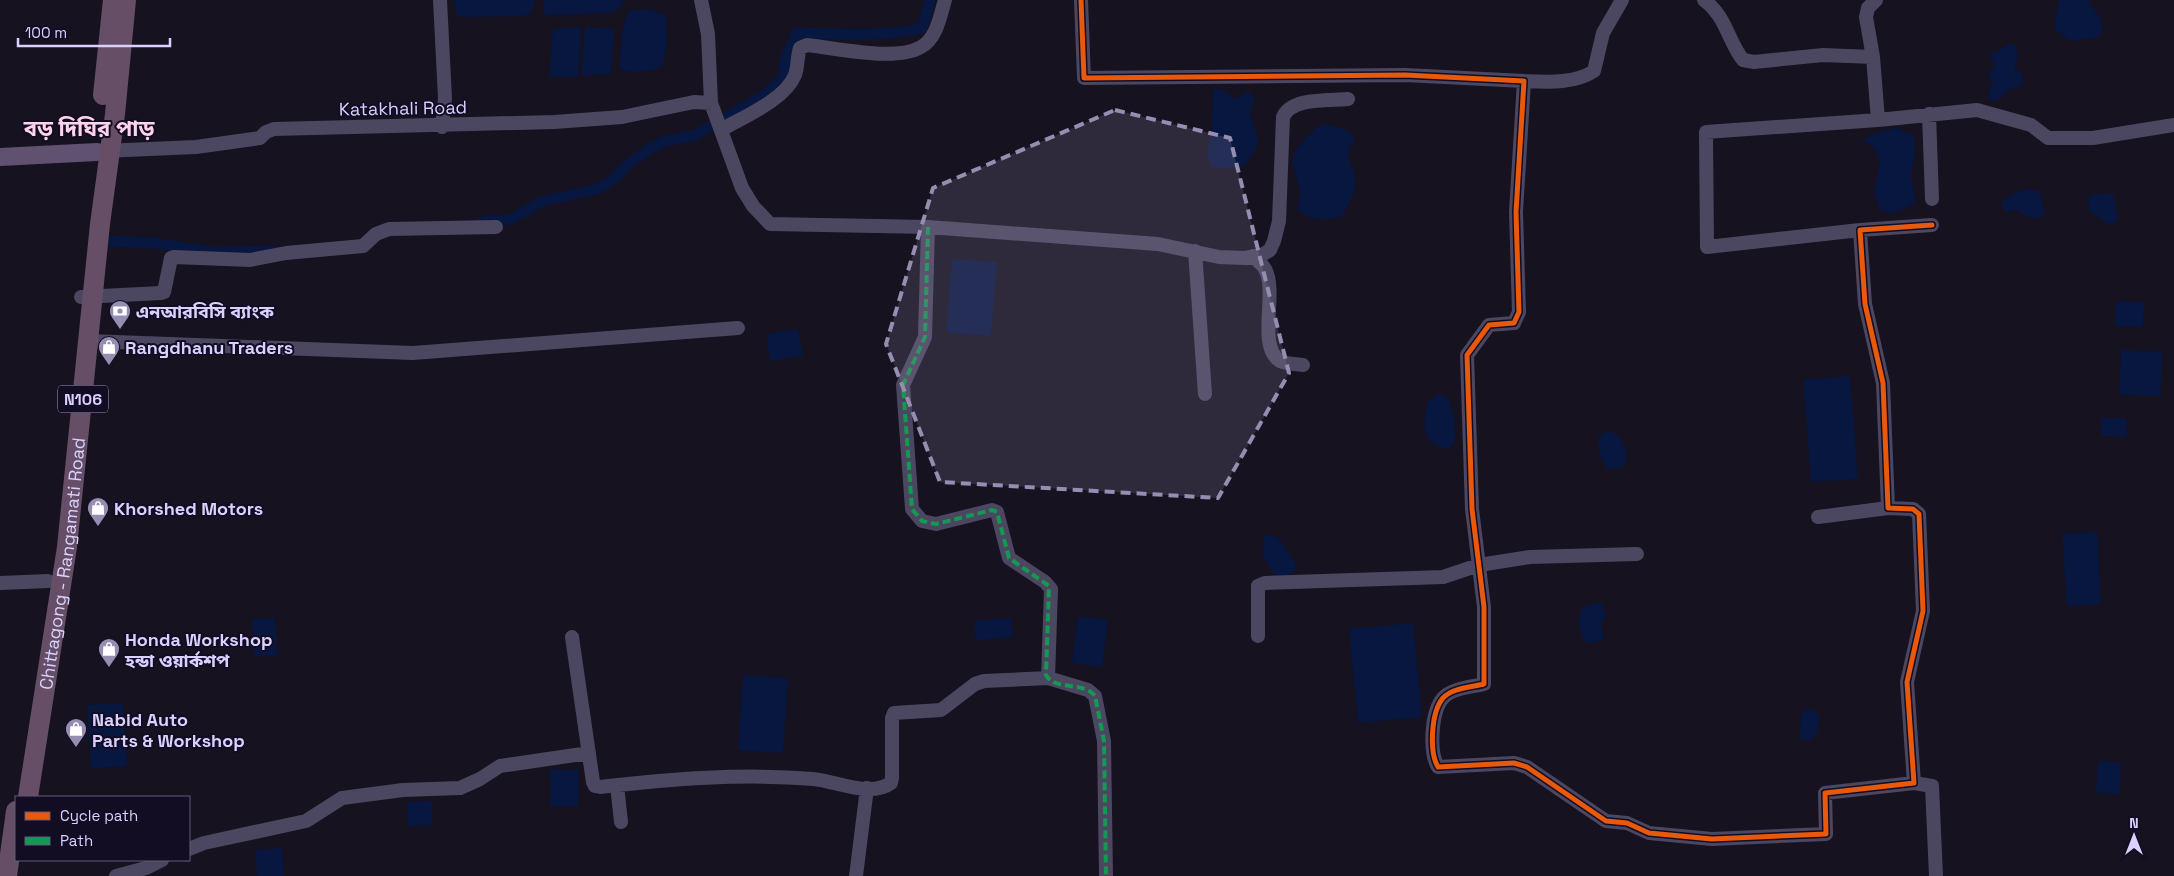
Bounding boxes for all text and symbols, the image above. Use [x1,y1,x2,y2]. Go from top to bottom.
scale bar [18,15,170,47]
text: 100 m [25,23,67,42]
street label: Katakhali Road [339,95,467,121]
district label: বড় দিঘির পাড় [23,114,155,142]
bank icon: এনআরবিসি ব্যাংক [108,299,132,330]
place label: এনআরবিসি ব্যাংক [136,300,274,323]
shop icon: Rangdhanu Traders [97,335,121,366]
place label: Rangdhanu Traders [125,336,293,359]
road number: N106 [58,386,108,412]
street label: Chittagong - Rangamati Road [33,436,90,691]
shop icon: Khorshed Motors [86,496,110,527]
place label: Khorshed Motors [114,497,263,520]
place label: Honda Workshop হন্ডা ওয়ার্কশপ [124,628,272,672]
shop icon: Honda Workshop হন্ডা ওয়ার্কশপ [97,637,121,668]
place label: Nabid Auto Parts & Workshop [92,708,245,752]
shop icon: Nabid Auto Parts & Workshop [64,717,88,748]
legend [15,796,190,861]
text: Cycle path [60,806,138,825]
north arrow [2109,811,2159,861]
text: N [2129,814,2139,832]
text: Path [60,831,93,850]

